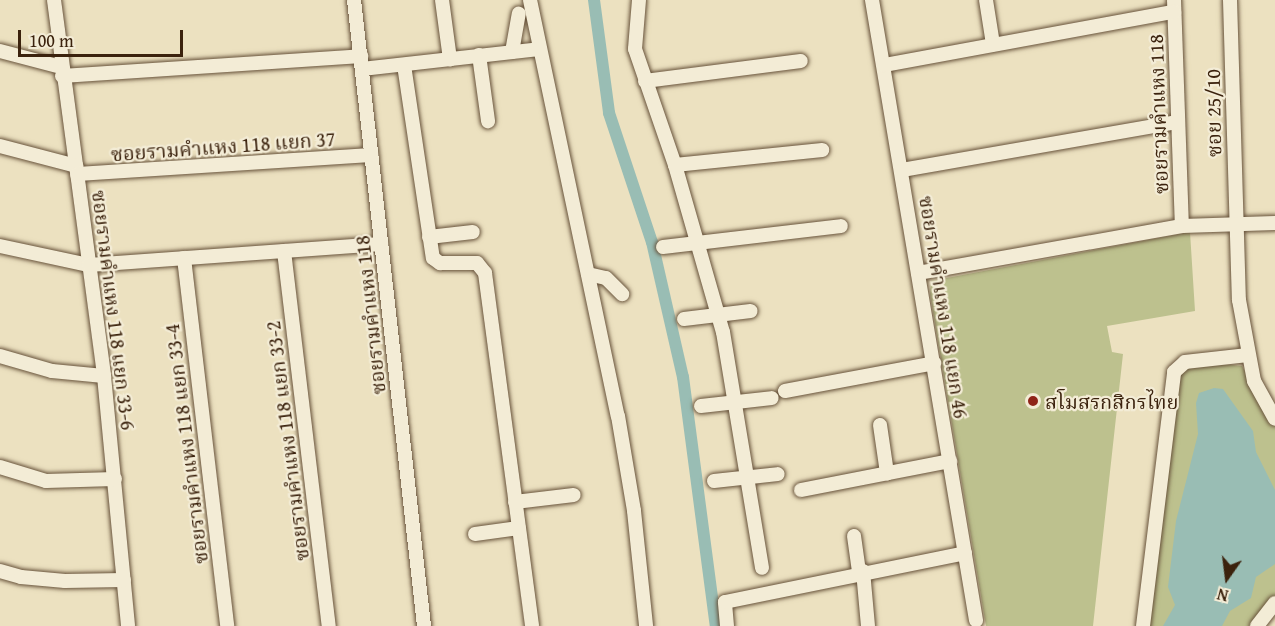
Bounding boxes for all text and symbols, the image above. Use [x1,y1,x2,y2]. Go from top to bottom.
scale bar [21,18,186,56]
text: 100 m [29,27,74,54]
street label: ซอยรามคำแหง 118 [1143,34,1173,194]
street label: ซอย 25/10 [1200,69,1226,157]
street label: ซอยรามคำแหง 118 แยก 37 [110,126,336,166]
street label: ซอยรามคำแหง 118 แยก 33-6 [87,189,141,431]
street label: ซอยรามคำแหง 118 แยก 46 [915,194,973,420]
street label: ซอยรามคำแหง 118 [350,234,390,396]
street label: ซอยรามคำแหง 118 แยก 33-2 [260,320,314,562]
street label: ซอยรามคำแหง 118 แยก 33-4 [159,323,213,565]
place label: สโมสรกสิกรไทย [1045,389,1179,413]
marker: สโมสรกสิกรไทย [1026,394,1040,408]
north arrow [1197,548,1257,608]
text: N [1215,583,1231,608]

